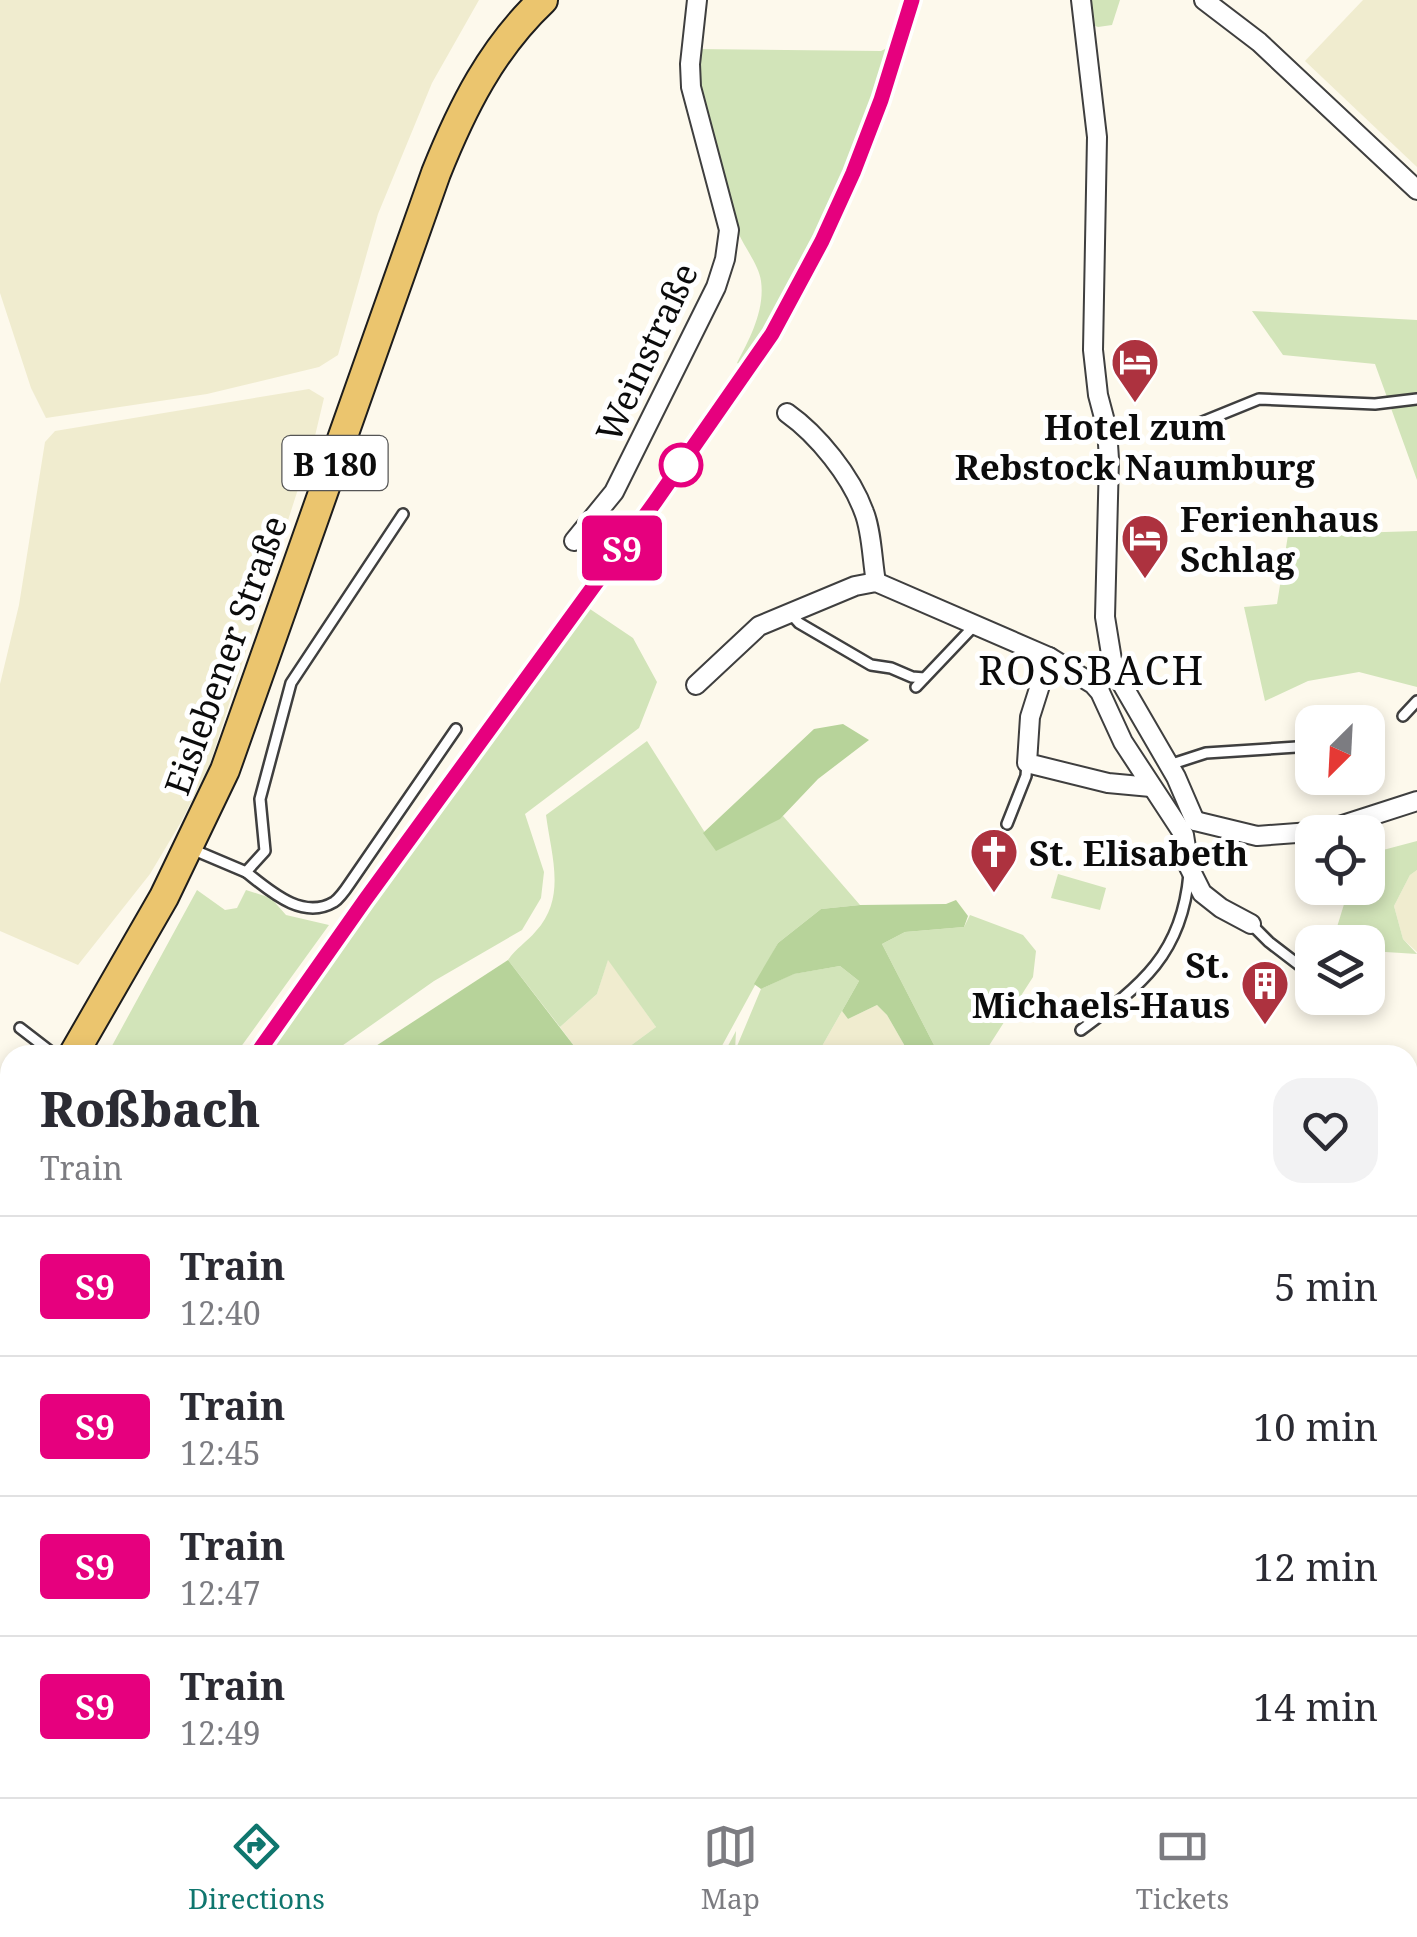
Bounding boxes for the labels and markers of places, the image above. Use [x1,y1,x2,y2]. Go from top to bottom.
hotel icon: Hotel zum Rebstock Naumburg [1109,336,1161,404]
place label: Hotel zum Rebstock Naumburg [955,403,1316,490]
unlabelled marker [660,444,702,486]
place label: Ferienhaus Schlag [1180,495,1379,582]
hotel icon: Ferienhaus Schlag [1119,512,1171,580]
church icon: St. Elisabeth [968,826,1020,894]
place label: St. Elisabeth [1029,829,1248,876]
place label: St. Michaels-Haus [972,941,1230,1028]
building icon: St. Michaels-Haus [1239,958,1291,1026]

